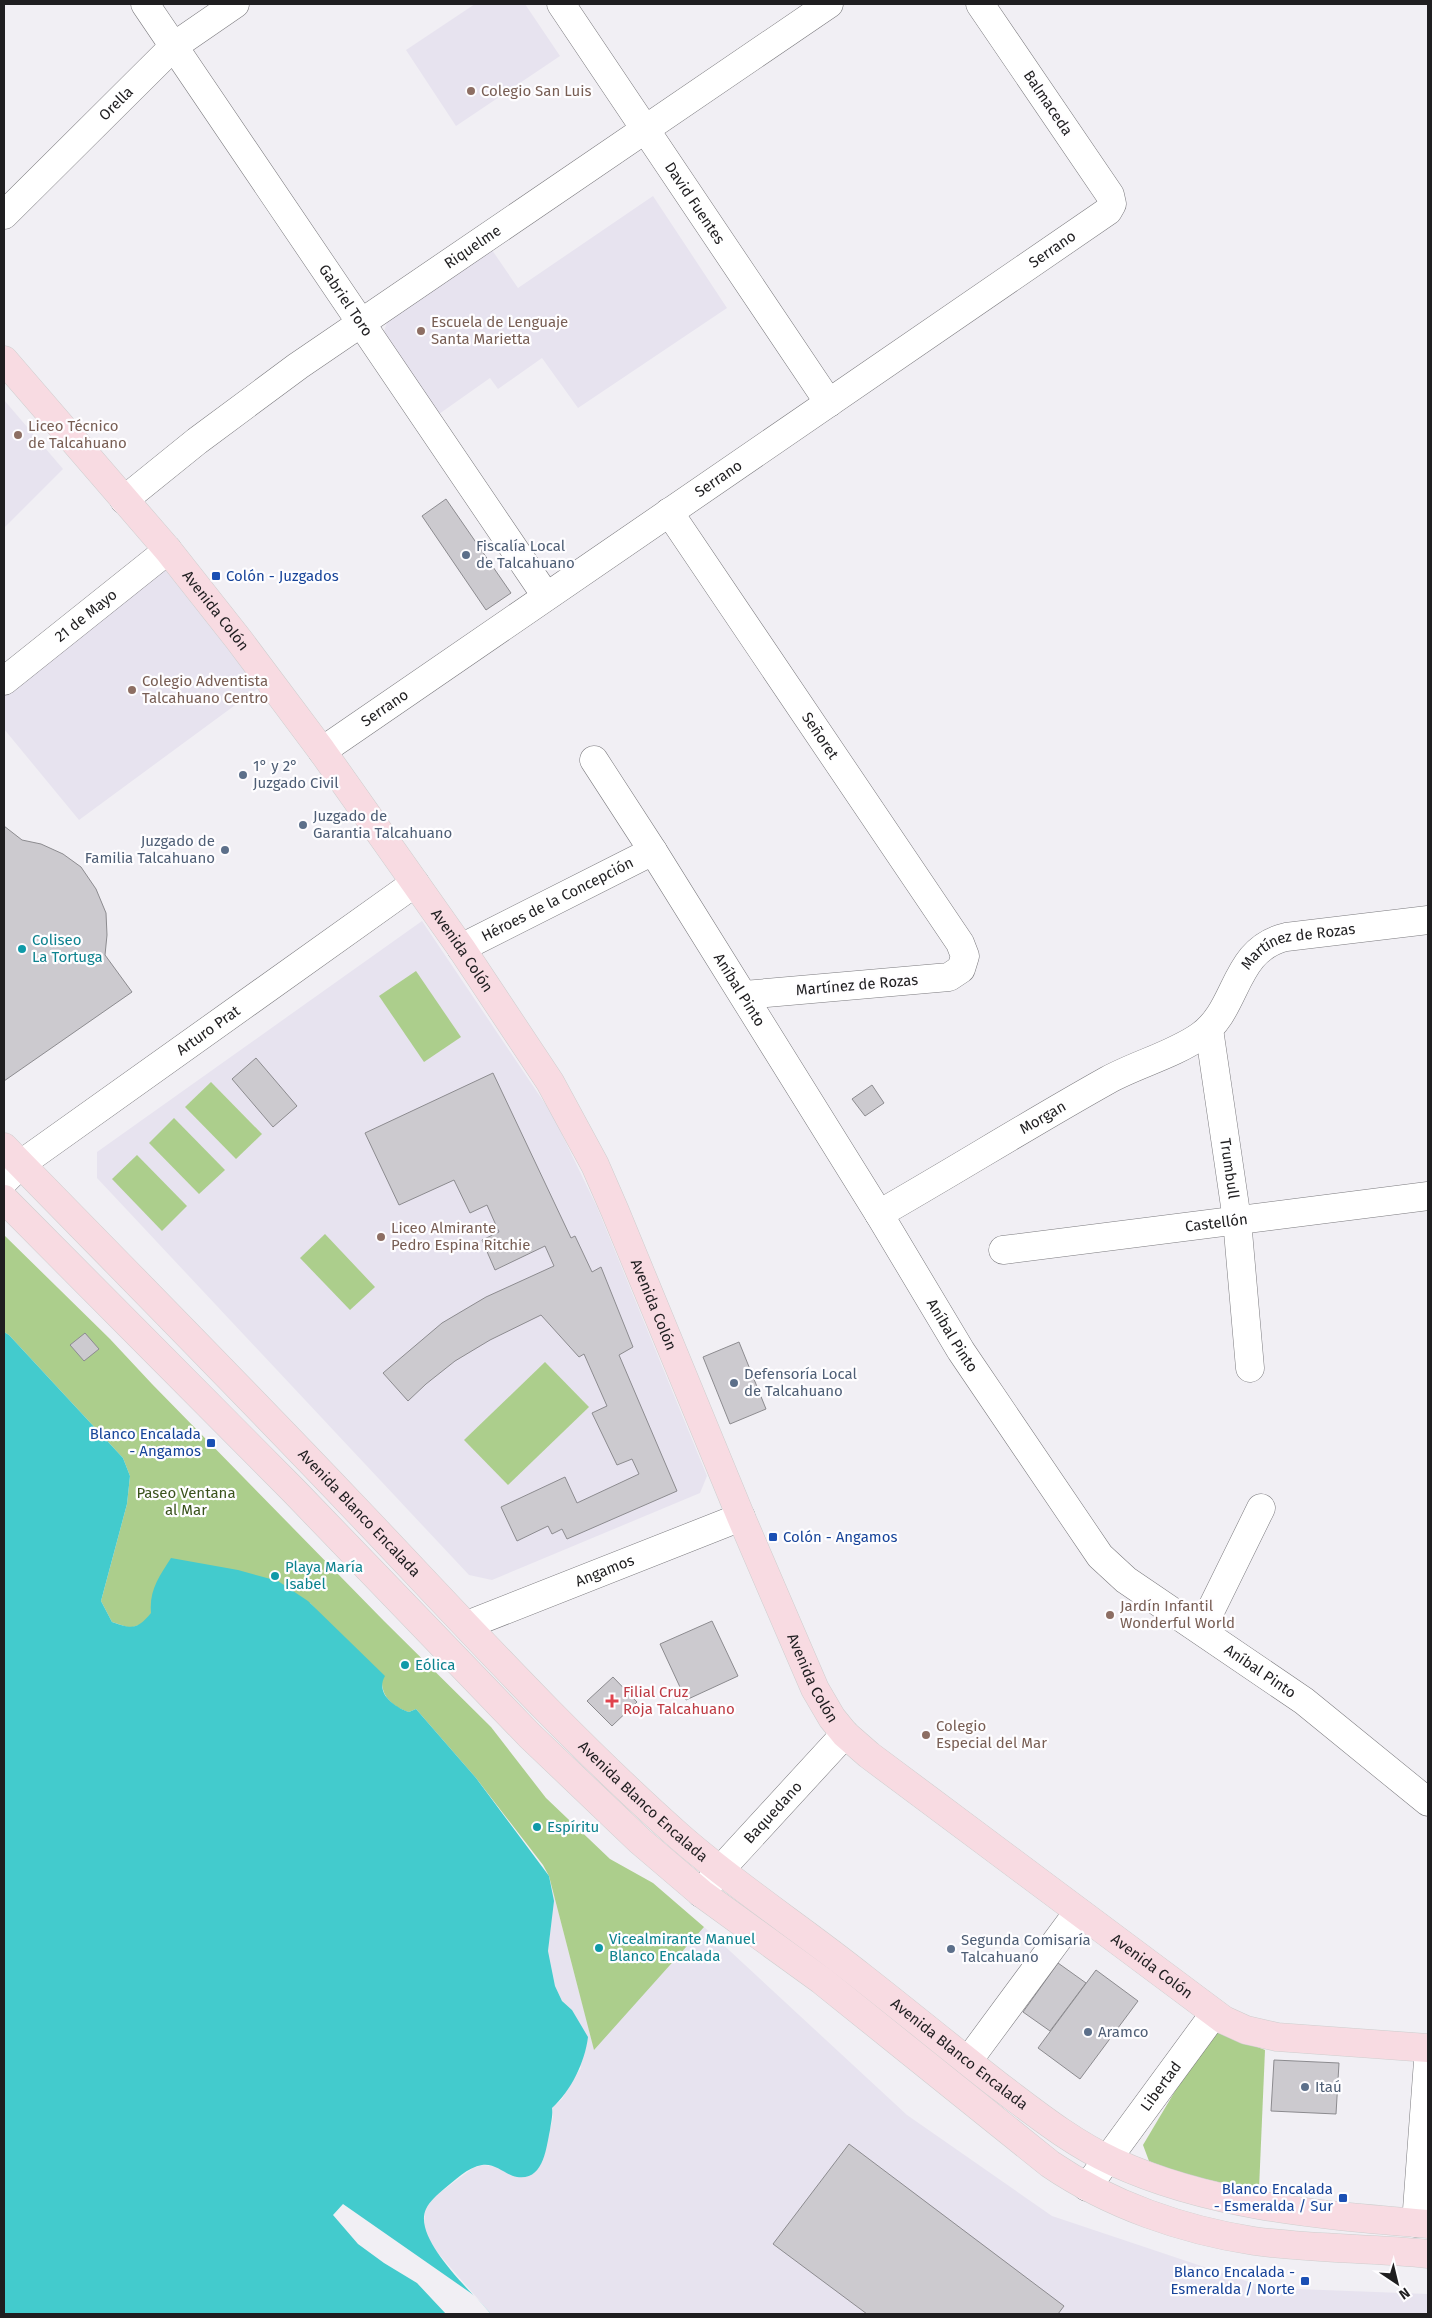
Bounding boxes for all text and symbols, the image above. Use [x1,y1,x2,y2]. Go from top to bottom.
street label: Balmaceda [1020,67,1076,139]
place label: Colegio San Luis [481,82,591,100]
street label: Orella [95,83,137,124]
marker: Colegio San Luis [465,85,477,97]
street label: David Fuentes [661,159,729,248]
street label: Riquelme [441,221,504,273]
street label: Serrano [1025,227,1079,272]
street label: Gabriel Toro [315,261,376,340]
place label: Escuela de Lenguaje Santa Marietta [431,313,568,348]
marker: Escuela de Lenguaje Santa Marietta [415,325,427,337]
place label: Liceo Técnico de Talcahuano [28,417,127,452]
marker: Liceo Técnico de Talcahuano [12,429,24,441]
street label: Serrano [691,456,745,501]
place label: Fiscalía Local de Talcahuano [476,537,575,572]
marker: Fiscalía Local de Talcahuano [460,549,472,561]
street label: Avenida Colón [179,567,253,654]
place label: Colón - Juzgados [226,567,339,585]
marker: Colón - Juzgados [210,570,222,582]
street label: 21 de Mayo [51,585,121,646]
place label: Colegio Adventista Talcahuano Centro [142,672,268,707]
marker: Colegio Adventista Talcahuano Centro [126,684,138,696]
street label: Serrano [358,685,412,730]
street label: Señoret [798,709,843,763]
place label: 1° y 2° Juzgado Civil [253,757,339,792]
marker: 1° y 2° Juzgado Civil [237,769,249,781]
place label: Juzgado de Garantia Talcahuano [313,807,452,842]
marker: Juzgado de Garantia Talcahuano [297,819,309,831]
place label: Juzgado de Familia Talcahuano [85,832,215,867]
marker: Juzgado de Familia Talcahuano [219,844,231,856]
street label: Héroes de la Concepción [478,853,636,945]
street label: Avenida Colón [427,905,497,996]
street label: Martínez de Rozas [1237,920,1356,973]
place label: Coliseo La Tortuga [32,931,103,966]
marker: Coliseo La Tortuga [16,943,28,955]
street label: Aníbal Pinto [710,950,769,1030]
street label: Martínez de Rozas [795,971,919,999]
street label: Arturo Prat [173,1001,244,1059]
street label: Morgan [1016,1097,1069,1138]
street label: Trumbull [1216,1137,1243,1201]
street label: Castellón [1184,1210,1249,1236]
place label: Liceo Almirante Pedro Espina Ritchie [391,1219,530,1254]
marker: Liceo Almirante Pedro Espina Ritchie [375,1231,387,1243]
street label: Avenida Colón [627,1256,680,1353]
street label: Aníbal Pinto [923,1296,982,1376]
place label: Defensoría Local de Talcahuano [744,1365,857,1400]
marker: Defensoría Local de Talcahuano [728,1377,740,1389]
place label: Blanco Encalada - Angamos [90,1425,201,1460]
marker: Blanco Encalada - Angamos [205,1437,217,1449]
street label: Avenida Blanco Encalada [294,1445,424,1581]
park label: Paseo Ventana al Mar [136,1484,236,1519]
place label: Colón - Angamos [783,1528,897,1546]
marker: Colón - Angamos [767,1531,779,1543]
street label: Angamos [573,1551,637,1590]
place label: Playa María Isabel [285,1558,363,1593]
marker: Playa María Isabel [269,1570,281,1582]
place label: Jardín Infantil Wonderful World [1120,1597,1235,1632]
marker: Jardín Infantil Wonderful World [1104,1609,1116,1621]
street label: Avenida Colón [783,1631,842,1726]
street label: Aníbal Pinto [1221,1640,1299,1702]
place label: Eólica [415,1656,455,1674]
marker: Eólica [399,1659,411,1671]
place label: Filial Cruz Roja Talcahuano [623,1683,735,1718]
marker: Filial Cruz Roja Talcahuano [605,1694,619,1708]
place label: Colegio Especial del Mar [936,1717,1047,1752]
marker: Colegio Especial del Mar [920,1729,932,1741]
street label: Avenida Blanco Encalada [575,1737,711,1866]
street label: Baquedano [740,1778,806,1847]
place label: Espíritu [547,1818,599,1836]
marker: Espíritu [531,1821,543,1833]
place label: Vicealmirante Manuel Blanco Encalada [609,1930,756,1965]
street label: Avenida Colón [1108,1930,1196,2002]
place label: Segunda Comisaría Talcahuano [961,1931,1091,1966]
marker: Vicealmirante Manuel Blanco Encalada [593,1942,605,1954]
marker: Segunda Comisaría Talcahuano [945,1943,957,1955]
street label: Avenida Blanco Encalada [887,1994,1032,2114]
place label: Aramco [1098,2023,1149,2041]
marker: Aramco [1082,2026,1094,2038]
street label: Libertad [1137,2058,1185,2115]
place label: Itaú [1315,2078,1342,2096]
marker: Itaú [1299,2081,1311,2093]
place label: Blanco Encalada - Esmeralda / Sur [1214,2180,1333,2215]
marker: Blanco Encalada - Esmeralda / Sur [1337,2192,1349,2204]
north arrow [1372,2258,1422,2308]
place label: Blanco Encalada - Esmeralda / Norte [1170,2263,1295,2298]
marker: Blanco Encalada - Esmeralda / Norte [1299,2275,1311,2287]
text: N [1395,2284,1413,2303]

